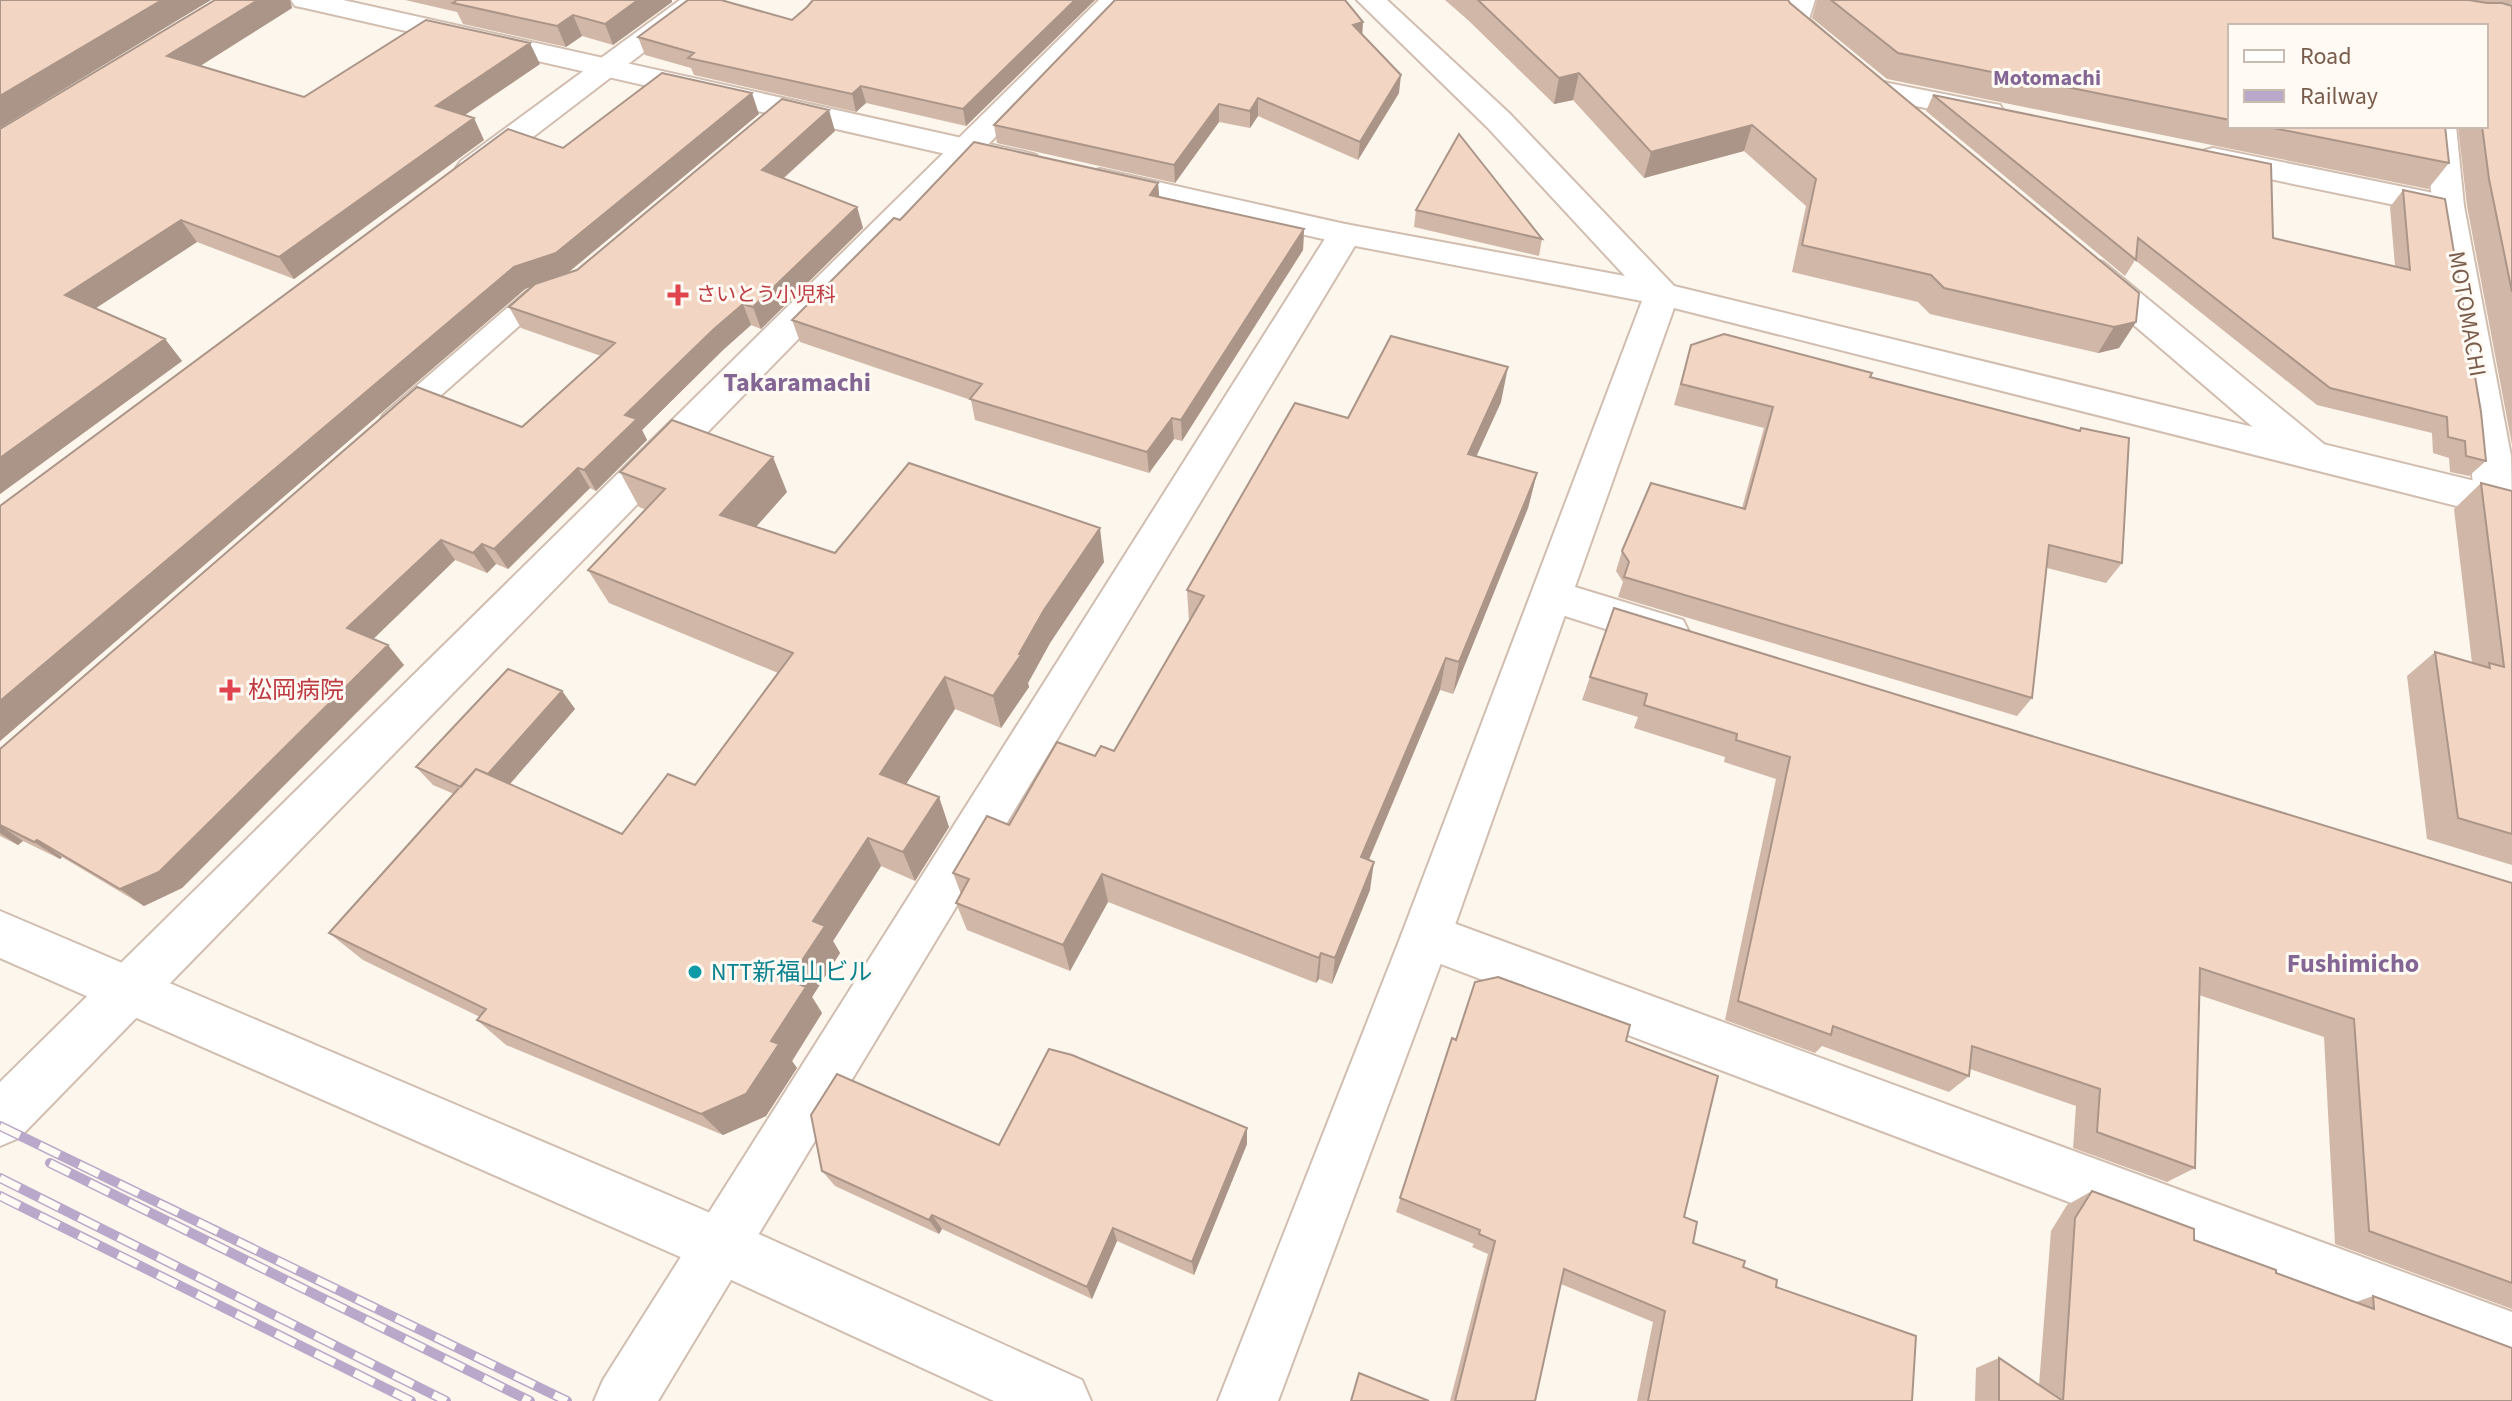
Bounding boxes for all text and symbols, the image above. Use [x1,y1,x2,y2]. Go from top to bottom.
legend [2228,24,2488,128]
text: Road [2300,39,2352,74]
district label: Motomachi [1993,62,2101,94]
text: Railway [2300,79,2378,114]
street label: MOTOMACHI [2439,248,2495,380]
place label: さいとう小児科 [696,281,836,309]
marker: さいとう小児科 [667,284,689,306]
district label: Takaramachi [723,364,871,401]
place label: 松岡病院 [248,673,344,708]
marker: 松岡病院 [219,679,241,701]
district label: Fushimicho [2287,945,2419,982]
place label: NTT新福山ビル [711,955,872,990]
marker: NTT新福山ビル [686,963,704,981]

